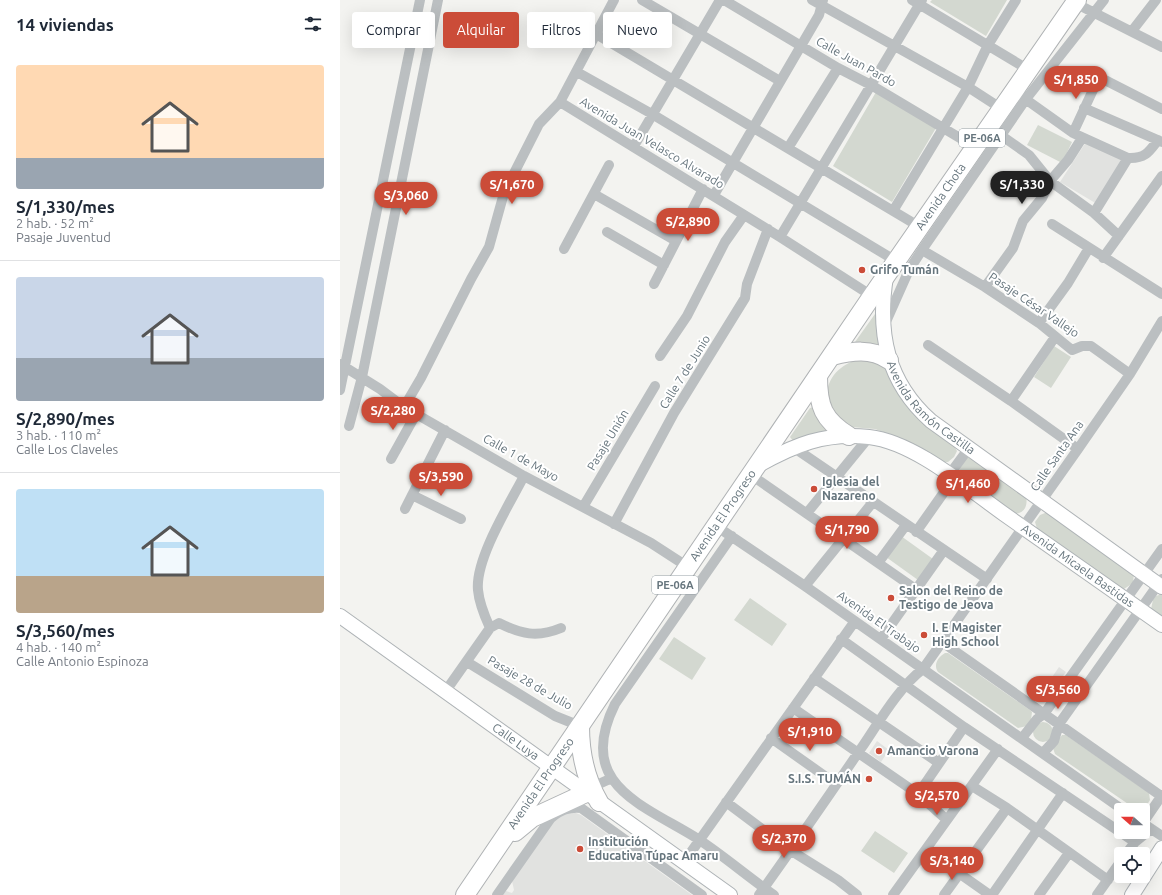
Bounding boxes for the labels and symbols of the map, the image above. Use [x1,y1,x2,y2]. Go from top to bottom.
street label: Calle Juan Pardo [814,34,899,89]
pin: S/1,850 [1039,66,1113,100]
street label: Avenida Juan Velasco Alvarado [578,94,727,191]
road number: PE-06A [959,129,1005,147]
street label: Avenida Chota [913,161,968,232]
pin: S/1,670 [475,171,549,205]
pin: S/1,330 [985,171,1059,205]
pin: S/3,060 [369,182,443,216]
pin: S/2,890 [651,208,725,242]
place label: Grifo Tumán [870,263,939,276]
marker: Grifo Tumán [857,265,867,275]
street label: Pasaje César Vallejo [987,270,1082,340]
street label: Calle 7 de Junio [657,332,713,411]
street label: Avenida Ramón Castilla [885,359,978,457]
pin: S/2,280 [356,397,430,431]
street label: Pasaje Unión [584,407,631,473]
street label: Calle Santa Ana [1027,418,1086,493]
street label: Calle 1 de Mayo [481,431,561,484]
pin: S/3,590 [404,463,478,497]
street label: Avenida El Progreso [687,467,758,563]
pin: S/1,460 [931,470,1005,504]
place label: Iglesia del Nazareno [822,475,880,502]
marker: Iglesia del Nazareno [809,484,819,494]
pin: S/1,790 [810,516,884,550]
street label: Avenida Micaela Bastidas [1019,521,1137,609]
road number: PE-06A [652,576,698,594]
place label: Salon del Reino de Testigo de Jeova [899,584,1003,611]
street label: Avenida El Trabajo [835,588,923,655]
marker: Salon del Reino de Testigo de Jeova [886,593,896,603]
place label: I. E Magister High School [932,621,1002,648]
marker: I. E Magister High School [919,630,929,640]
street label: Pasaje 28 de Julio [486,653,575,712]
pin: S/3,560 [1021,676,1095,710]
pin: S/1,910 [773,718,847,752]
street label: Calle Luya [490,720,542,762]
street label: Avenida El Progreso [505,735,576,831]
place label: Amancio Varona [887,744,979,757]
marker: Amancio Varona [874,746,884,756]
place label: S.I.S. TUMÁN [788,770,861,785]
marker: S.I.S. TUMÁN [864,774,874,784]
pin: S/2,570 [900,782,974,816]
north arrow [1114,803,1150,839]
pin: S/2,370 [747,825,821,859]
place label: Institución Educativa Túpac Amaru [588,835,719,862]
marker: Institución Educativa Túpac Amaru [575,844,585,854]
pin: S/3,140 [915,847,989,881]

